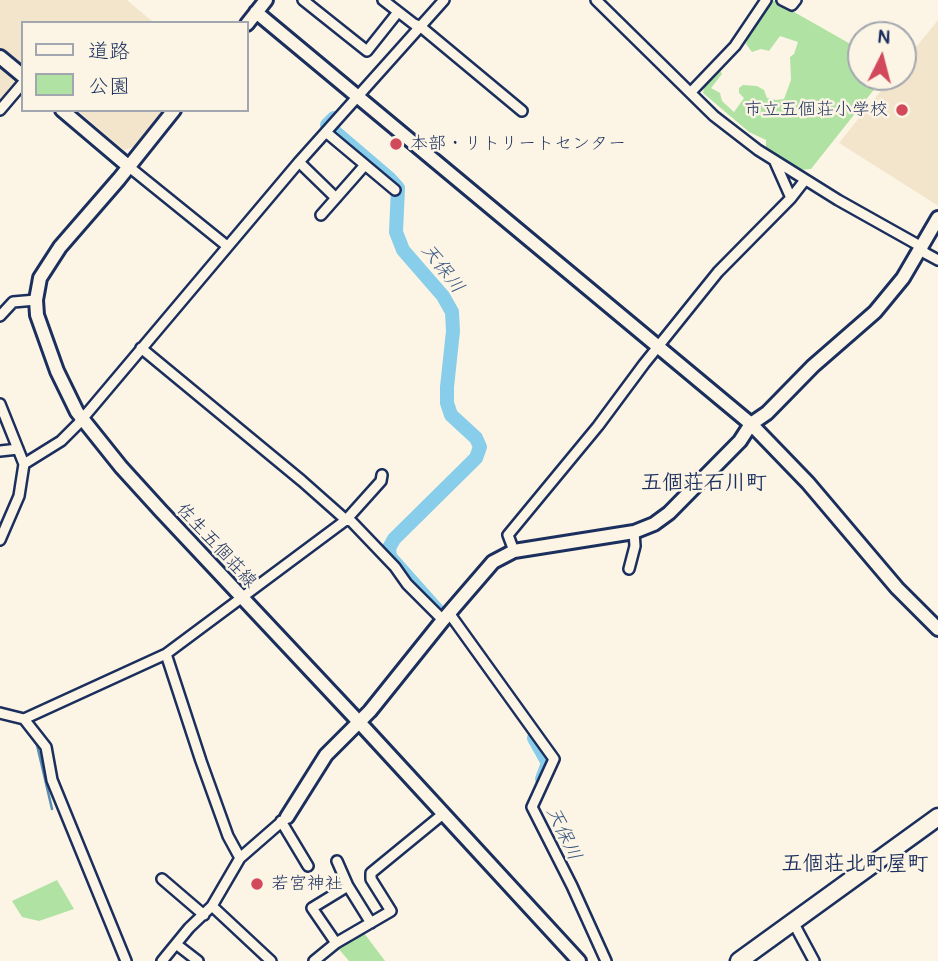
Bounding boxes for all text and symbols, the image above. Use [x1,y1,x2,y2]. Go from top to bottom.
legend [21,21,248,112]
north arrow [847,21,917,91]
text: N [876,24,892,50]
text: 道路 [88,38,130,65]
text: 公園 [88,73,130,100]
place label: 市立五個荘小学校 [744,99,888,121]
marker: 市立五個荘小学校 [894,102,910,118]
place label: 本部・リトリートセンター [410,133,626,155]
marker: 本部・リトリートセンター [388,136,404,152]
water label: 天保川 [415,240,469,298]
district label: 五個荘石川町 [641,471,767,497]
street label: 佐生五個荘線 [171,499,261,593]
water label: 天保川 [541,803,585,865]
district label: 五個荘北町屋町 [782,852,928,878]
place label: 若宮神社 [271,873,343,895]
marker: 若宮神社 [249,876,265,892]

